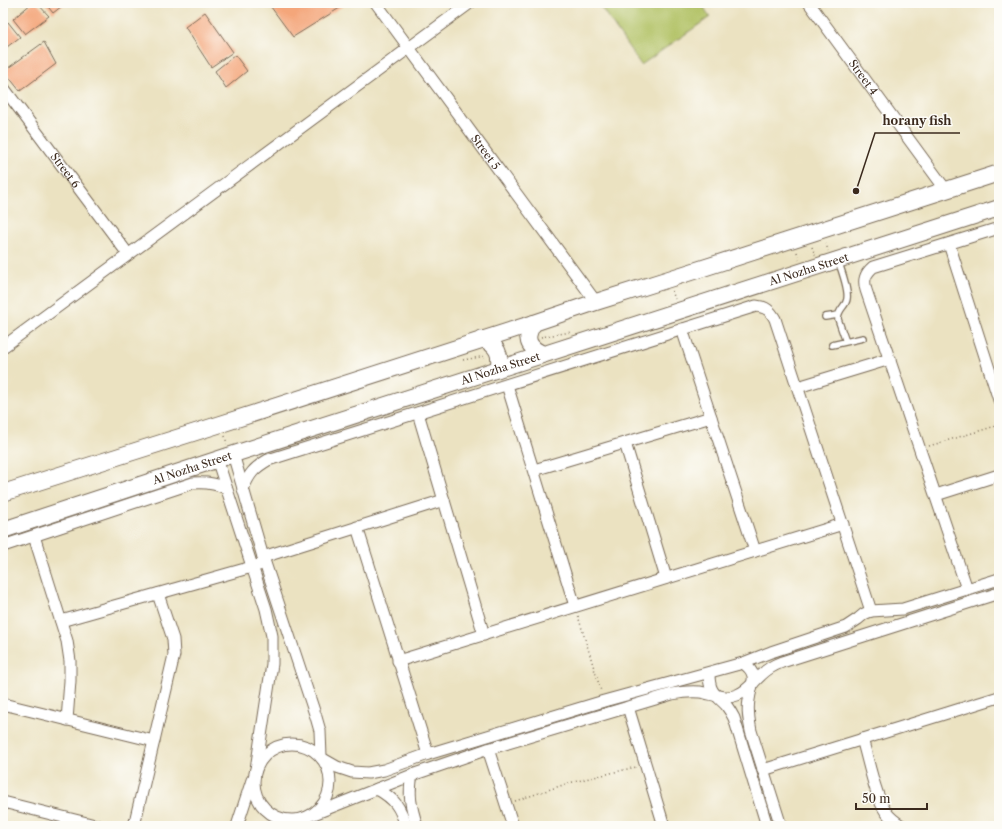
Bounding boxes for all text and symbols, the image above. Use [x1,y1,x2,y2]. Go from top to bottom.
street label: Street 4 [846,57,881,98]
callout: horany fish [875,109,960,133]
text: horany fish [882,113,952,128]
street label: Street 5 [468,132,503,172]
street label: Street 6 [48,150,83,191]
street label: Al Nozha Street [767,250,850,289]
street label: Al Nozha Street [458,349,542,388]
street label: Al Nozha Street [150,448,233,488]
scale bar [856,785,927,811]
text: 50 m [862,791,891,806]

